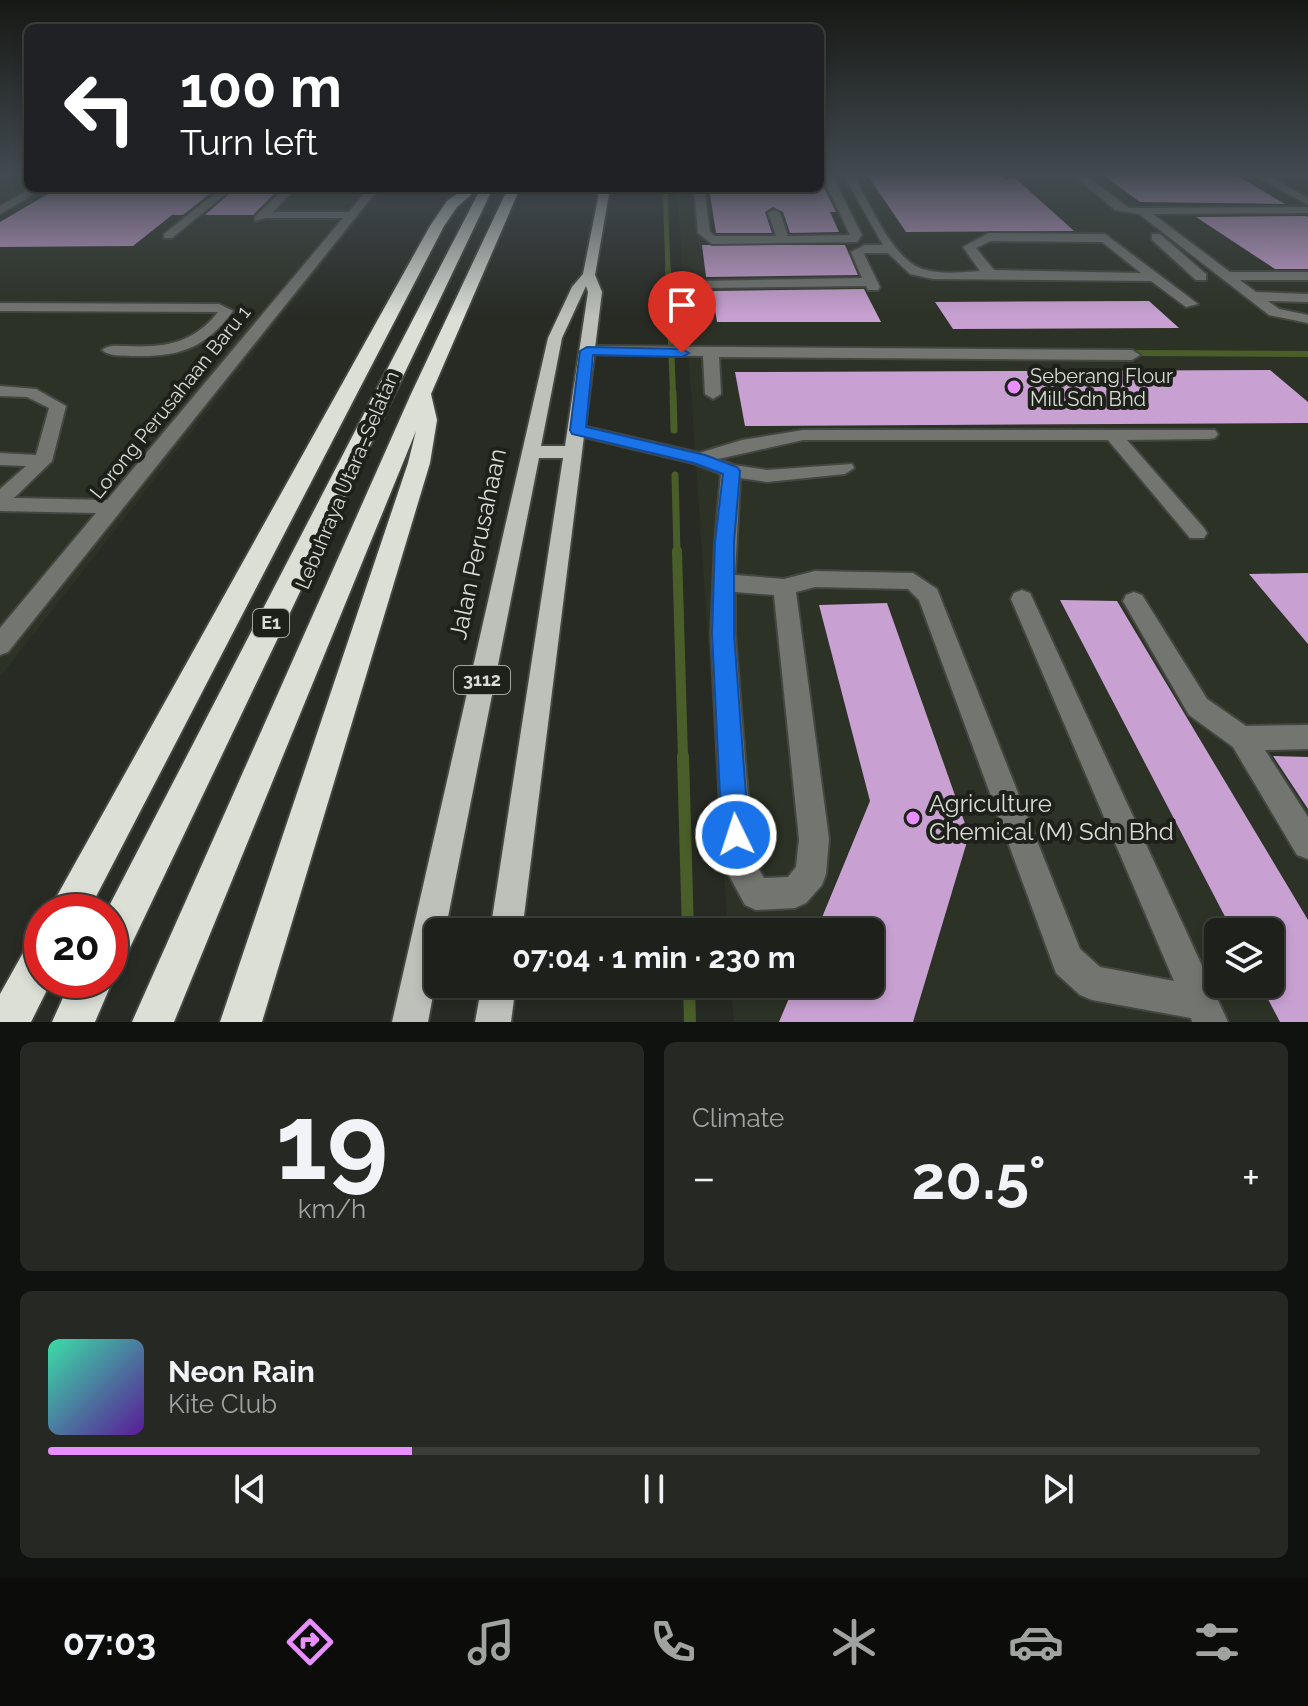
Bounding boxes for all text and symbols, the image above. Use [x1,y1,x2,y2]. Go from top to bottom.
text: 100 m [180,54,342,120]
icon: left [48,56,152,160]
text: Turn left [180,121,318,163]
pin [648,271,716,353]
icon: arrive [660,283,704,327]
street label: Lorong Perusahaan Baru 1 [85,300,256,503]
place label: Seberang Flour Mill Sdn Bhd [1030,364,1173,411]
street label: Lebuhraya Utara–Selatan [290,367,404,593]
marker: Seberang Flour Mill Sdn Bhd [1005,378,1023,396]
street label: Jalan Perusahaan [443,446,512,642]
road number: E1 [253,609,289,637]
road number: 3112 [454,666,510,694]
place label: Agriculture Chemical (M) Sdn Bhd [929,789,1174,846]
position arrow [694,793,778,877]
marker: Agriculture Chemical (M) Sdn Bhd [904,809,922,827]
speed limit sign: 20 [24,894,128,998]
map controls [1204,918,1284,998]
button: layers [1204,918,1284,998]
text: 07:04 · 1 min · 230 m [512,940,796,975]
text: 19 [276,1081,388,1203]
text: Climate [692,1103,784,1133]
text: 20.5° [911,1143,1046,1213]
text: − [692,1152,716,1203]
text: + [1242,1152,1260,1203]
text: km/h [298,1194,366,1224]
text: Neon Rain [168,1354,315,1389]
text: Kite Club [168,1389,277,1419]
icon: previous [228,1467,272,1511]
icon: pause [632,1467,676,1511]
icon: next [1036,1467,1080,1511]
icon: directions [282,1614,338,1670]
icon: music [463,1614,519,1670]
icon: phone [645,1614,701,1670]
icon: climate [826,1614,882,1670]
icon: car [1008,1614,1064,1670]
icon: filters [1189,1614,1245,1670]
text: 07:03 [63,1621,156,1663]

